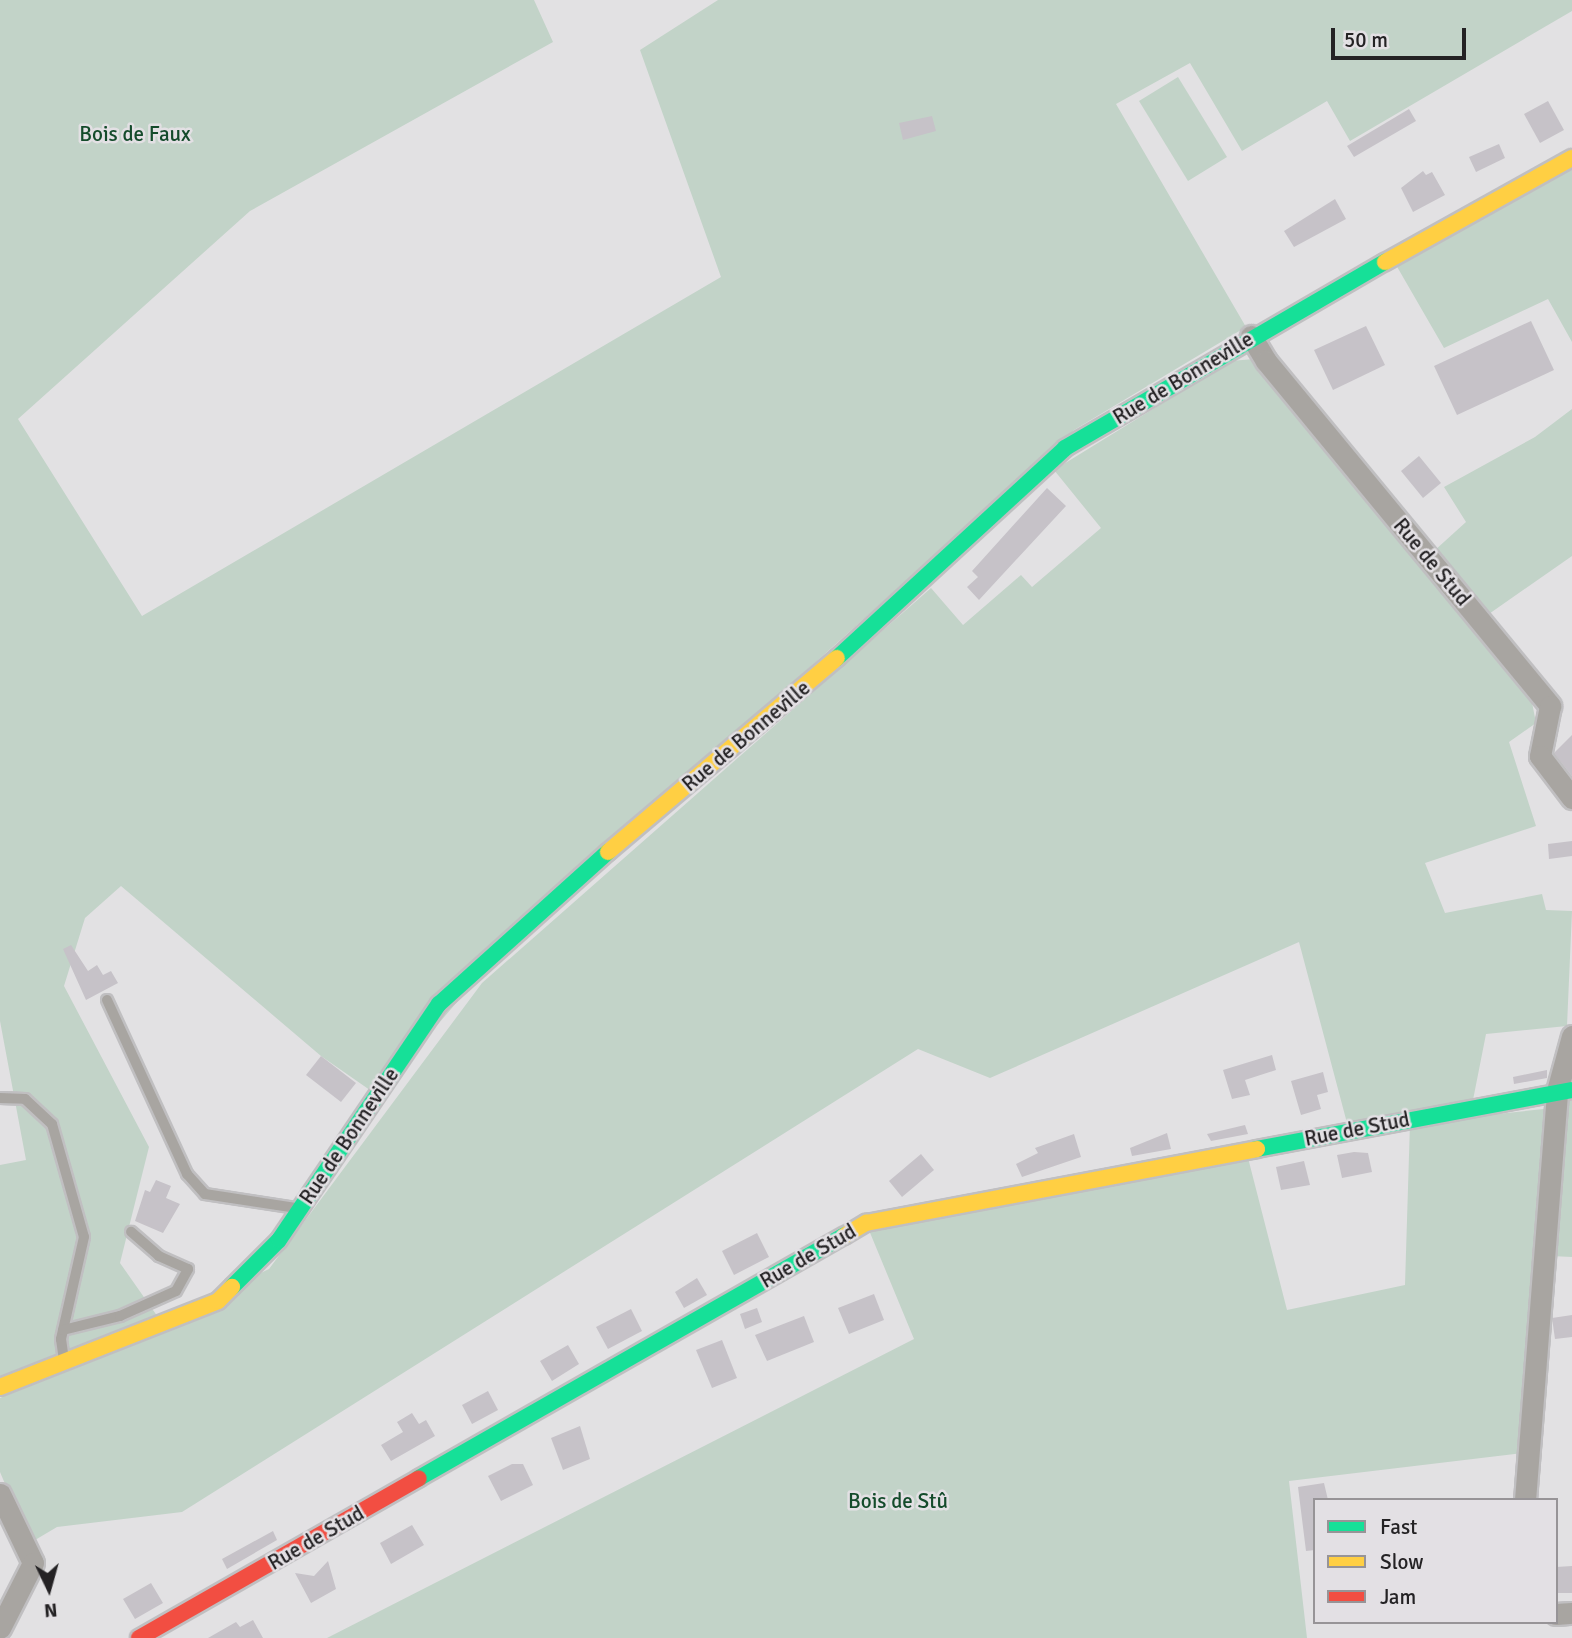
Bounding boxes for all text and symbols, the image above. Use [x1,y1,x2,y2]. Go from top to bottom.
scale bar [1334,14,1469,58]
text: 50 m [1344,27,1388,53]
park label: Bois de Faux [79,121,191,147]
street label: Rue de Bonneville [1108,326,1258,430]
street label: Rue de Stud [1388,513,1476,611]
street label: Rue de Bonneville [677,675,815,797]
street label: Rue de Bonneville [294,1063,404,1209]
street label: Rue de Stud [1302,1106,1412,1152]
street label: Rue de Stud [756,1218,860,1294]
park label: Bois de Stû [848,1488,948,1514]
legend [1313,1498,1558,1624]
street label: Rue de Stud [264,1500,368,1576]
text: Fast [1380,1514,1417,1540]
text: Slow [1380,1549,1424,1575]
north arrow [14,1554,84,1624]
text: Jam [1380,1584,1416,1610]
text: N [43,1597,58,1622]

